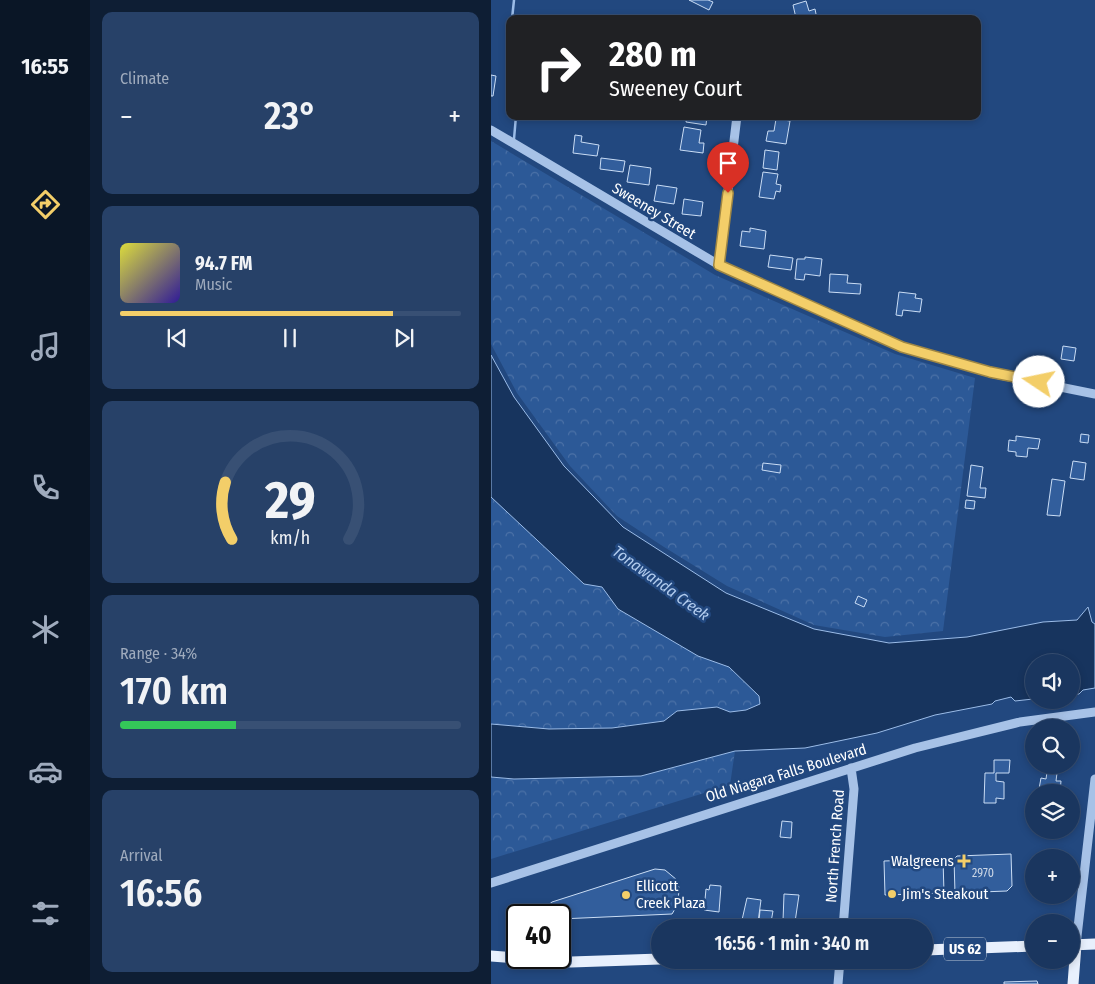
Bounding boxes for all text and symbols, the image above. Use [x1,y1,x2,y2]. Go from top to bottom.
text: 280 m [609,33,697,75]
icon: right [526,35,591,100]
text: 16:55 [21,53,69,80]
text: Climate [120,69,169,88]
text: Sweeney Court [609,75,742,102]
text: 23° [264,93,317,139]
text: − [120,100,133,133]
text: + [448,100,461,133]
pin [707,142,749,193]
icon: arrive [714,149,742,177]
street label: Sweeney Street [609,179,699,243]
icon: directions [28,187,63,222]
text: 94.7 FM [195,252,252,275]
text: Music [195,275,232,294]
icon: previous [163,324,191,352]
icon: pause [276,324,304,352]
icon: next [390,324,418,352]
icon: music [28,329,63,364]
position arrow [1012,355,1064,407]
text: 29 [264,469,316,532]
icon: phone [28,470,63,505]
text: km/h [271,527,310,549]
water label: Tonawanda Creek [609,541,713,625]
icon: climate [28,612,63,647]
text: Range · 34% [120,644,197,663]
map controls [1025,654,1080,969]
button: sound [1025,654,1080,709]
text: 170 km [120,668,228,714]
button: search [1025,719,1080,774]
street label: Old Niagara Falls Boulevard [703,740,869,806]
icon: car [28,754,63,789]
button: layers [1025,784,1080,839]
street label: North French Road [822,789,848,903]
text: Arrival [120,846,162,865]
button: + [1025,849,1080,904]
place label: Walgreens [891,852,954,870]
marker: Walgreens [958,855,970,867]
house number: 2970 [972,866,994,880]
text: 16:56 [120,870,202,916]
place label: Ellicott Creek Plaza [636,877,706,912]
place label: Jim's Steakout [902,885,988,903]
marker: Jim's Steakout [886,888,898,900]
marker: Ellicott Creek Plaza [620,889,632,901]
icon: filters [28,896,63,931]
speed limit sign: 40 [506,904,571,969]
button: − [1025,914,1080,969]
text: 16:56 · 1 min · 340 m [715,932,869,955]
road number: US 62 [944,938,986,961]

